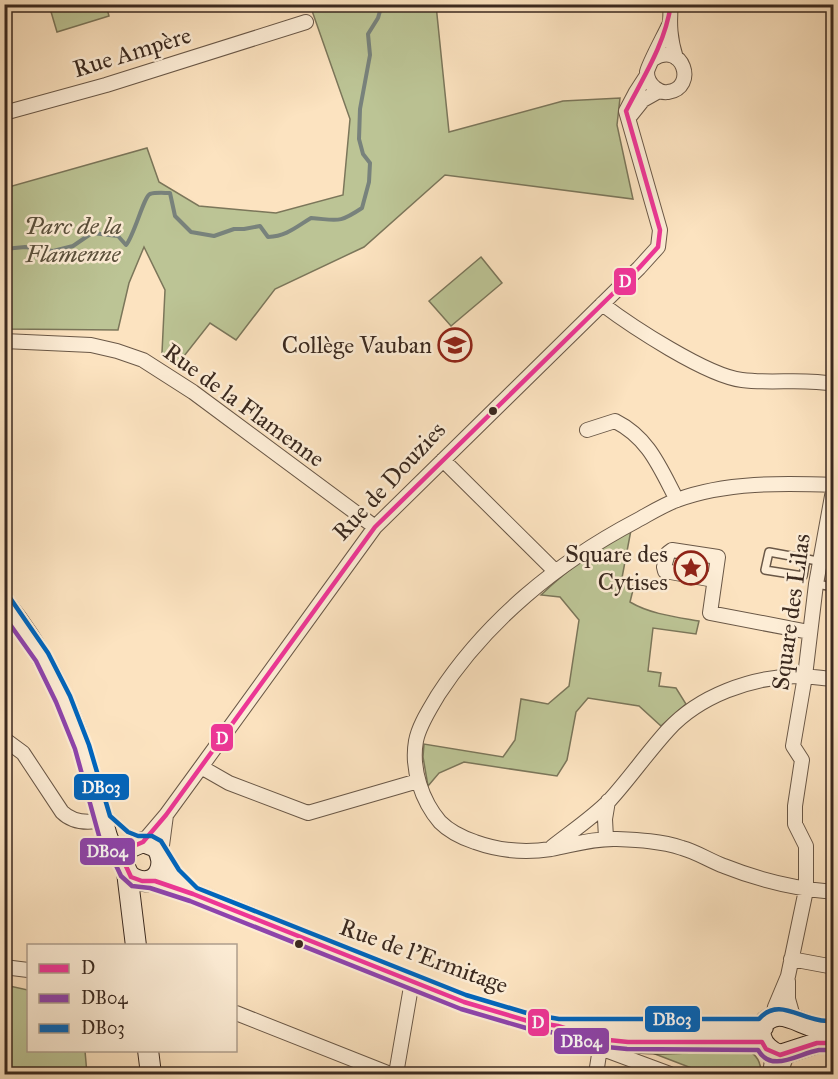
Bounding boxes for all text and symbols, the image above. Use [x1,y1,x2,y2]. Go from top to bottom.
street label: Rue Ampère [69,20,195,84]
park label: Parc de la Flamenne [24,211,122,269]
line badge: D [613,267,637,296]
text: D [619,272,632,291]
school or university icon: Collège Vauban [437,327,473,363]
place label: Collège Vauban [282,330,432,360]
street label: Rue de la Flamenne [158,336,330,474]
unlabelled marker [487,405,499,417]
street label: Rue de Douzies [326,415,452,547]
street label: Square des Lilas [765,532,817,692]
place label: Square des Cytises [565,539,668,597]
place icon: Square des Cytises [673,550,709,586]
line badge: D [210,723,234,752]
text: D [216,729,229,748]
line badge: DB03 [73,773,130,801]
text: DB03 [82,778,120,798]
line badge: DB04 [79,837,136,866]
text: DB04 [86,842,129,862]
street label: Rue de l'Ermitage [336,912,512,1000]
unlabelled marker [293,938,305,950]
legend [27,944,237,1052]
text: D [81,957,95,979]
text: DB04 [81,987,128,1009]
line badge: DB03 [644,1005,701,1033]
line badge: D [527,1008,550,1037]
text: DB03 [653,1010,691,1030]
text: D [532,1013,545,1032]
text: DB03 [81,1017,125,1039]
line badge: DB04 [553,1027,610,1055]
text: DB04 [560,1032,603,1052]

